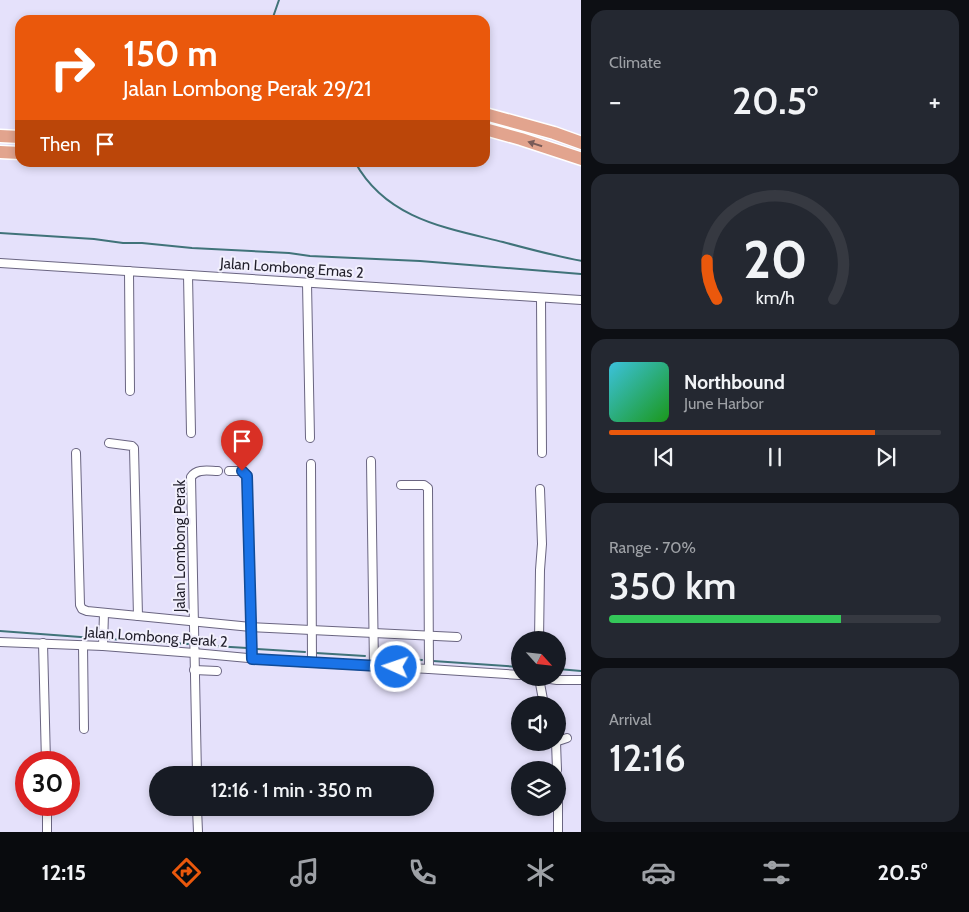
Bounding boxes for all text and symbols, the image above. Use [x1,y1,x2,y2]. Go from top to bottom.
text: 150 m [123,32,218,75]
icon: right [40,35,105,100]
text: Climate [609,53,661,72]
text: Jalan Lombong Perak 29/21 [123,75,372,102]
text: 20.5° [732,77,818,124]
text: − [609,84,621,118]
text: + [929,84,941,118]
icon: arrive [91,130,119,158]
text: Then [40,133,81,156]
one-way arrow [528,139,543,147]
text: 20 [743,228,807,291]
street label: Jalan Lombong Emas 2 [219,254,365,282]
text: km/h [755,287,795,308]
text: Northbound [684,371,785,394]
text: June Harbor [684,394,764,413]
pin [221,420,263,471]
icon: arrive [228,427,256,455]
icon: previous [650,443,678,471]
icon: pause [761,443,789,471]
icon: next [872,443,900,471]
street label: Jalan Lombong Perak [171,479,189,613]
text: Range · 70% [609,538,696,557]
text: 350 km [609,562,736,609]
street label: Jalan Lombong Perak 2 [83,623,228,651]
north arrow [511,631,566,686]
map controls [511,631,566,816]
position arrow [369,640,421,692]
button: sound [511,696,566,751]
text: Arrival [609,710,652,729]
text: 12:16 [609,734,686,781]
speed limit sign: 30 [15,751,80,816]
button: layers [511,761,566,816]
text: 12:16 · 1 min · 350 m [211,779,372,802]
icon: directions [169,855,204,890]
icon: music [287,855,322,890]
icon: phone [405,855,440,890]
icon: climate [523,855,558,890]
icon: car [641,855,676,890]
icon: filters [759,855,794,890]
text: 12:15 [42,859,86,886]
text: 20.5° [877,859,927,886]

